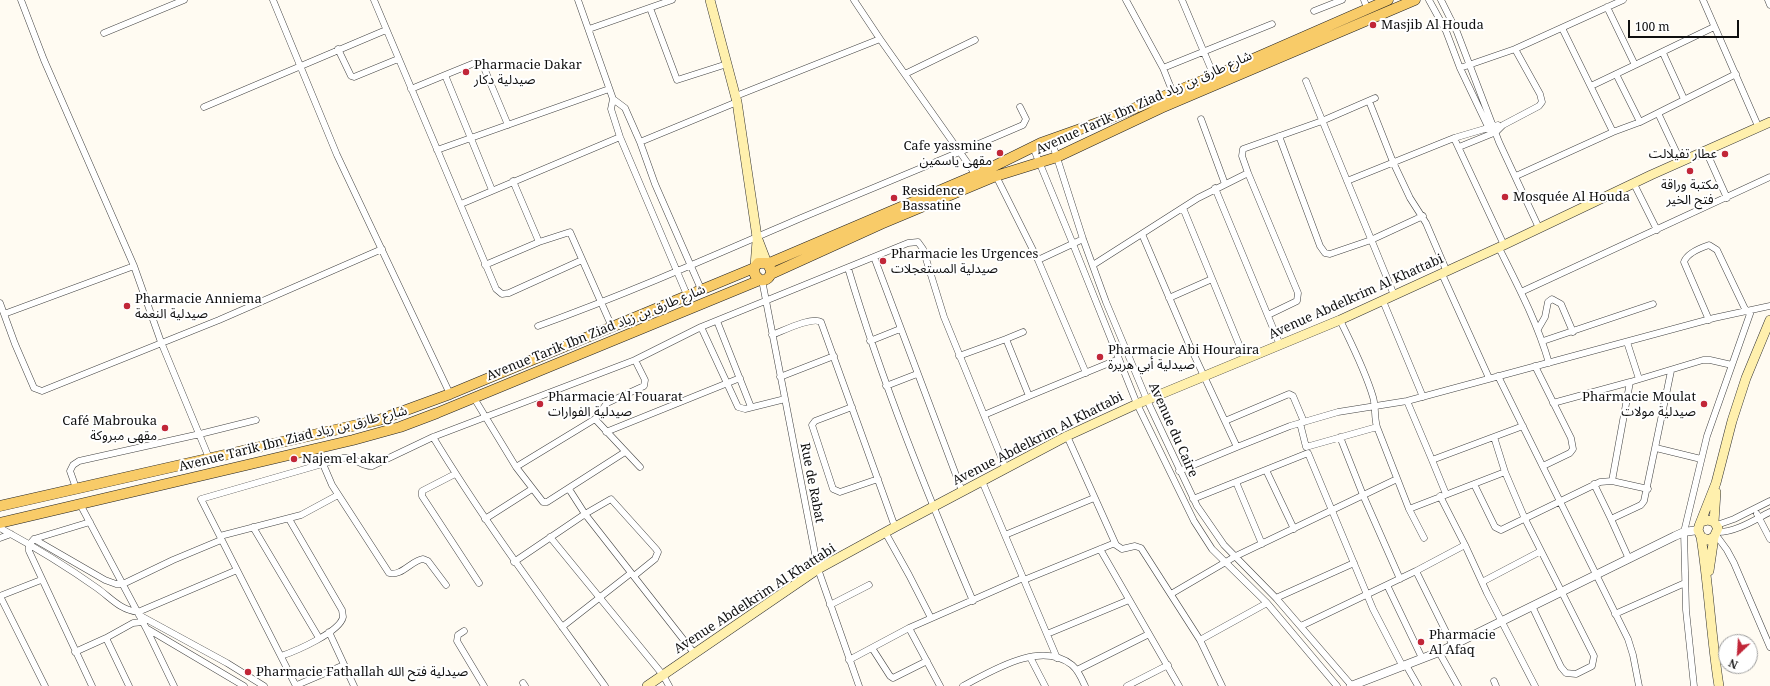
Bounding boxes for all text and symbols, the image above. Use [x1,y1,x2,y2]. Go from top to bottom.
scale bar [1630,12,1741,38]
place label: Masjib Al Houda [1381,17,1484,33]
text: 100 m [1635,18,1670,35]
marker: Masjib Al Houda [1368,20,1378,30]
street label: Avenue Tarik Ibn Ziad شارع طارق بن زياد [1034,48,1254,158]
place label: Pharmacie Dakar صيدلية دكار [474,57,582,88]
marker: Pharmacie Dakar صيدلية دكار [461,67,471,77]
place label: Cafe yassmine مقهى ياسمين [903,138,992,169]
place label: عطار تفيلالت [1649,146,1717,162]
marker: Cafe yassmine مقهى ياسمين [995,148,1005,158]
marker: عطار تفيلالت [1720,149,1730,159]
marker: مكتبة وراقة فتح الخير [1685,166,1695,176]
place label: مكتبة وراقة فتح الخير [1661,177,1719,208]
place label: Residence Bassatine [902,183,964,214]
place label: Mosquée Al Houda [1513,189,1630,205]
marker: Mosquée Al Houda [1500,192,1510,202]
marker: Residence Bassatine [889,193,899,203]
place label: Pharmacie les Urgences صيدلية المستعجلات [891,246,1038,277]
street label: Avenue Abdelkrim Al Khattabi [1266,251,1446,343]
marker: Pharmacie les Urgences صيدلية المستعجلات [878,256,888,266]
street label: Avenue Tarik Ibn Ziad شارع طارق بن زياد [484,282,708,384]
place label: Pharmacie Anniema صيدلية النعمة [135,291,262,322]
marker: Pharmacie Anniema صيدلية النعمة [122,301,132,311]
place label: Pharmacie Abi Houraira صيدلية أبي هريرة [1108,342,1259,373]
marker: Pharmacie Abi Houraira صيدلية أبي هريرة [1095,352,1105,362]
street label: Avenue du Caire [1145,380,1201,480]
place label: Pharmacie Al Fouarat صيدلية الفوارات [548,389,683,420]
street label: Avenue Abdelkrim Al Khattabi [950,389,1126,489]
place label: Pharmacie Moulat صيدلية مولات [1582,389,1696,420]
marker: Pharmacie Al Fouarat صيدلية الفوارات [535,399,545,409]
marker: Pharmacie Moulat صيدلية مولات [1699,399,1709,409]
street label: Avenue Tarik Ibn Ziad شارع طارق بن زياد [177,403,409,475]
place label: Café Mabrouka مقهى مبروكة [62,413,157,444]
marker: Café Mabrouka مقهى مبروكة [160,423,170,433]
street label: Rue de Rabat [797,442,827,524]
place label: Najem el akar [302,451,388,467]
marker: Najem el akar [289,454,299,464]
street label: Avenue Abdelkrim Al Khattabi [671,541,839,657]
place label: Pharmacie Al Afaq [1429,627,1496,658]
north arrow [1718,634,1758,674]
marker: Pharmacie Al Afaq [1416,637,1426,647]
text: N [1726,656,1740,673]
place label: Pharmacie Fathallah صيدلية فتح الله [256,664,468,680]
marker: Pharmacie Fathallah صيدلية فتح الله [243,667,253,677]

